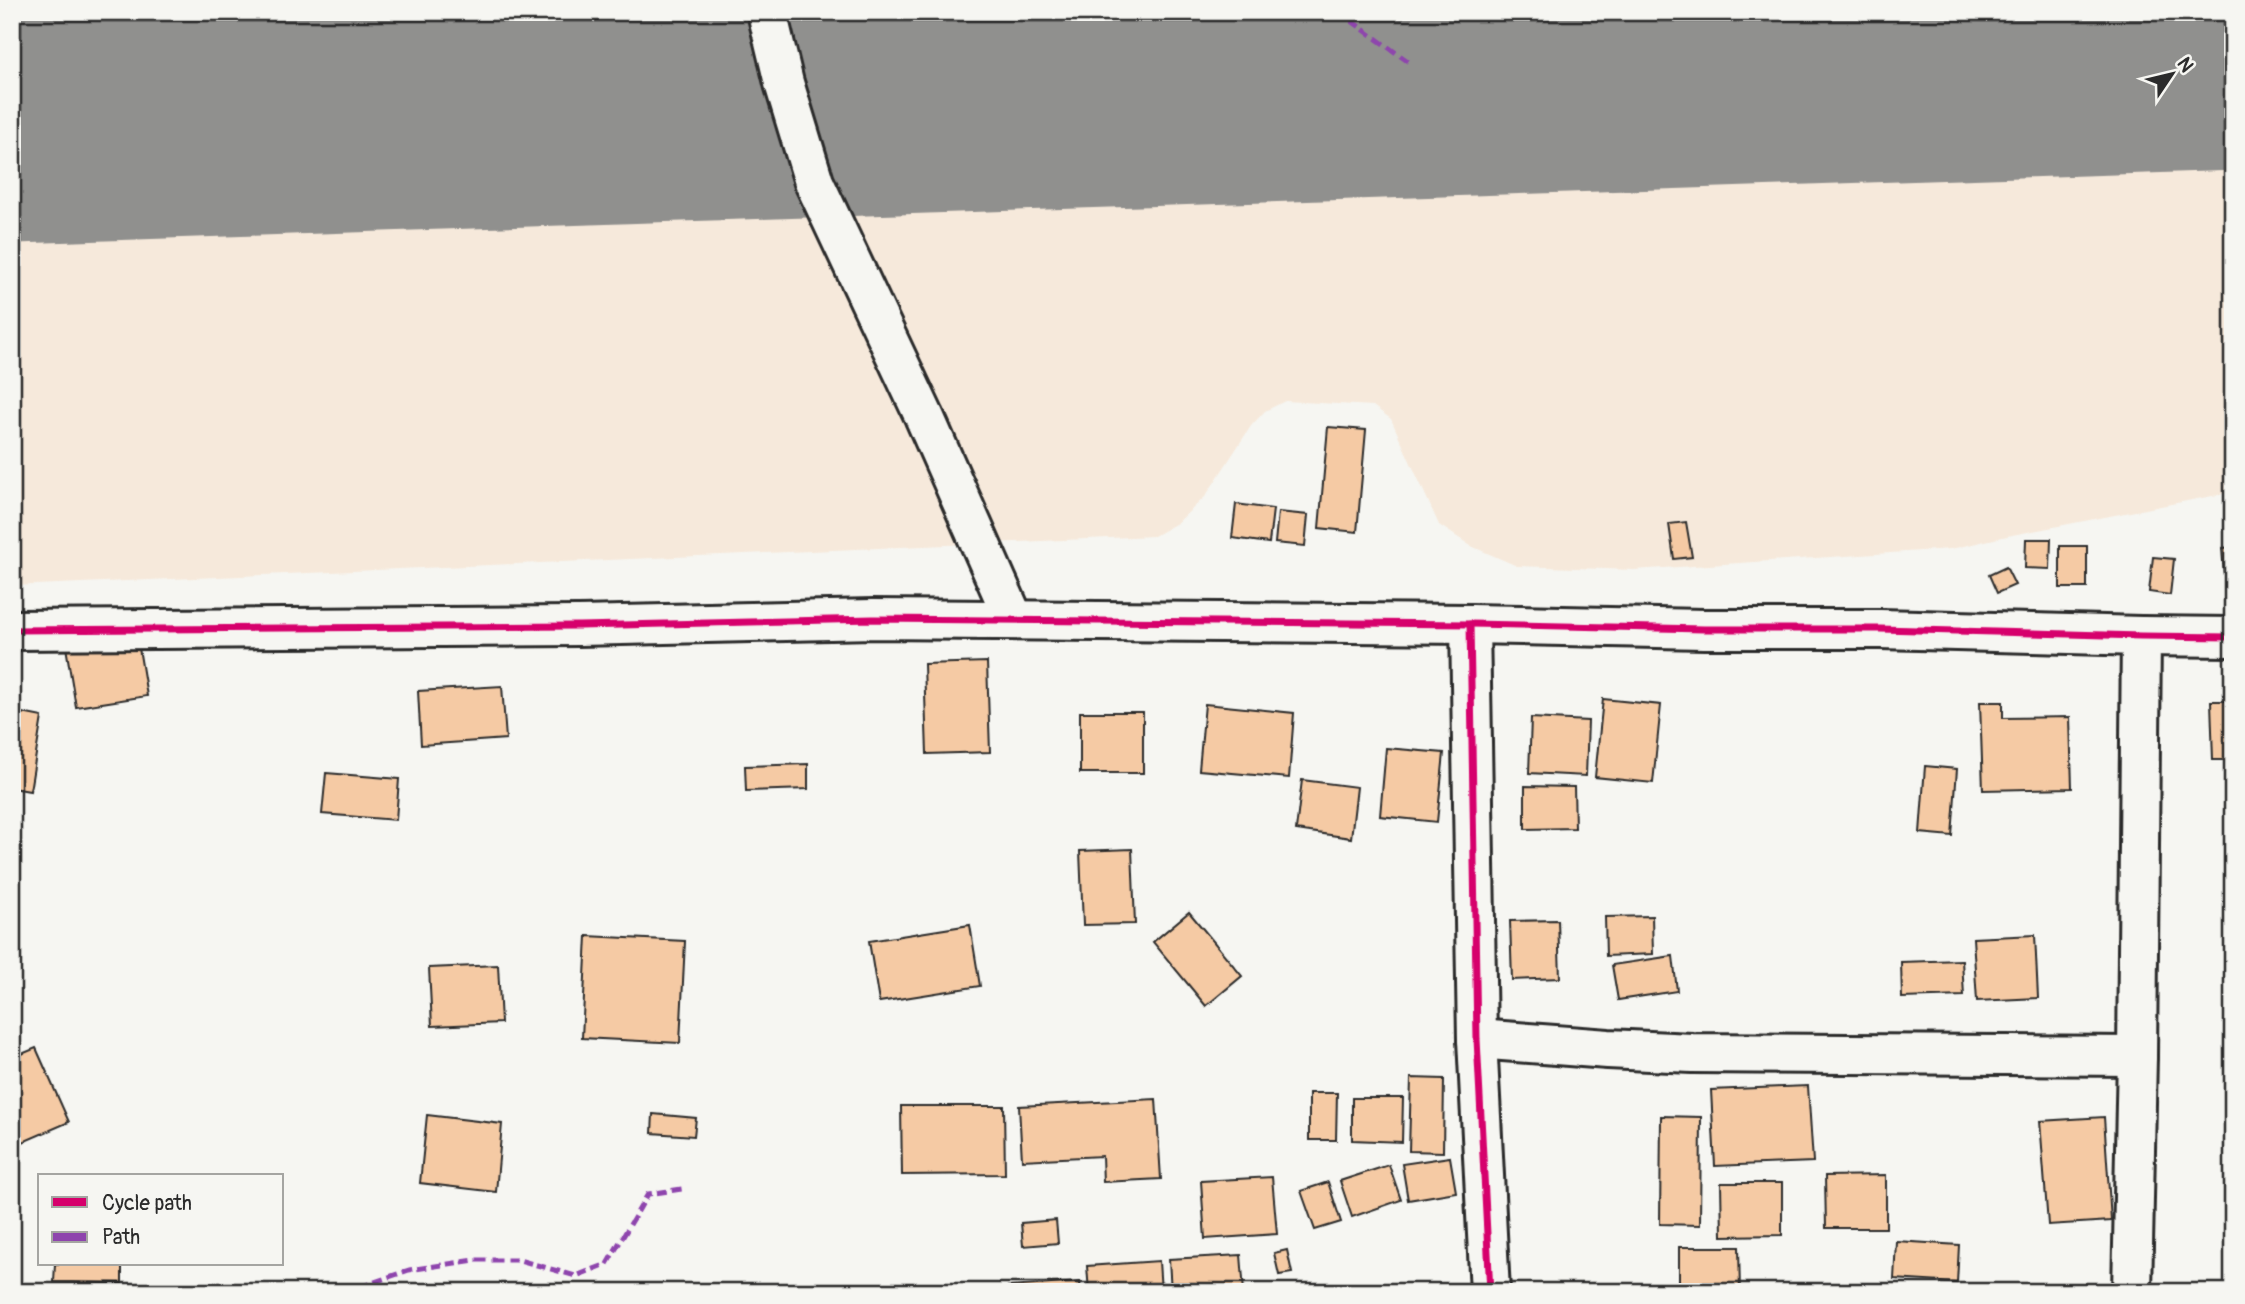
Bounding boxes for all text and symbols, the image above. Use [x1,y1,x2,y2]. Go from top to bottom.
north arrow [2136,38,2206,108]
text: N [2172,53,2199,77]
legend [38,1174,284,1266]
text: Cycle path [102,1190,192,1217]
text: Path [102,1224,140,1251]

